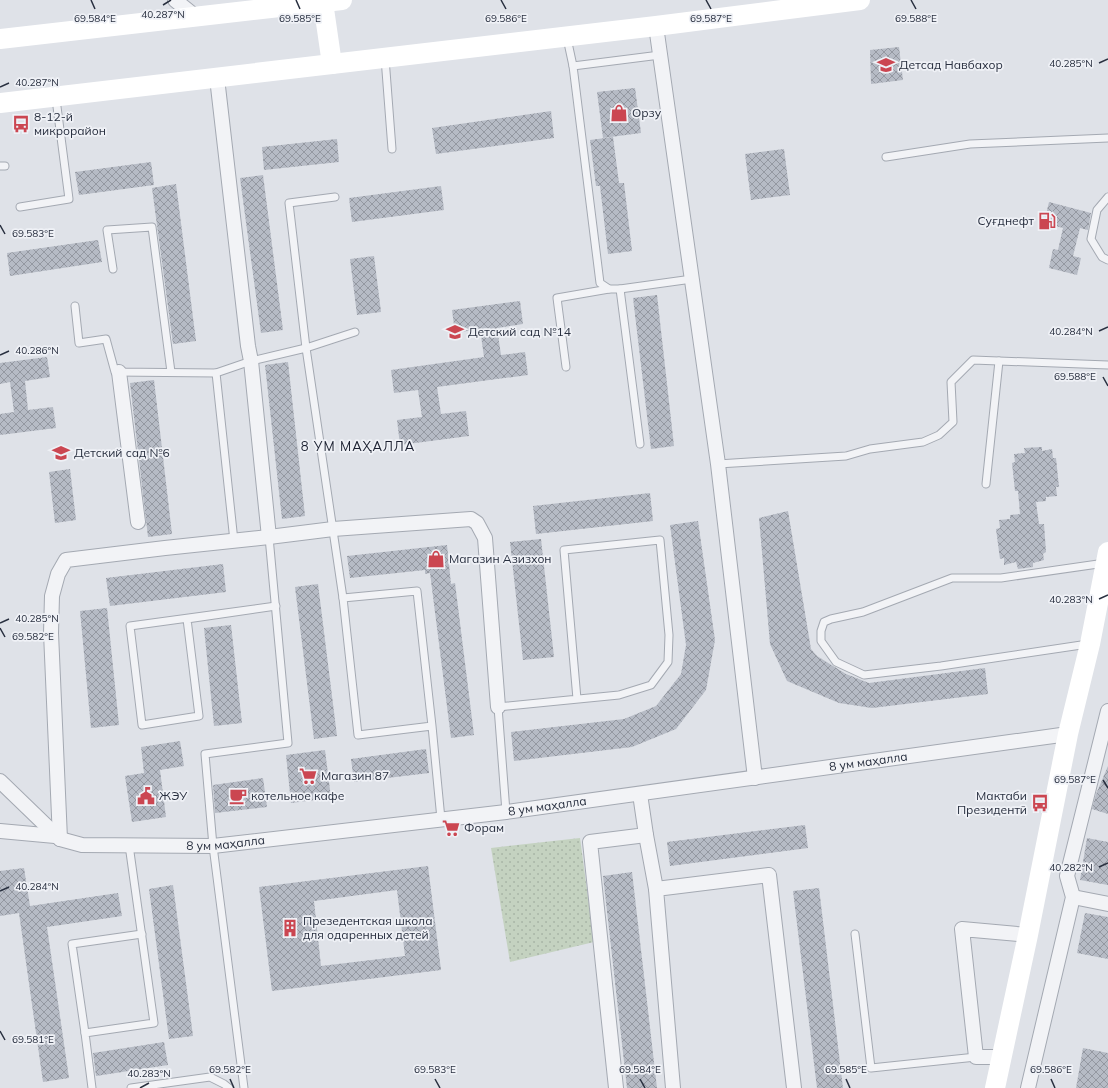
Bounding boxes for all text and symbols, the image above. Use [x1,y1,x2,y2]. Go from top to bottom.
text: 40.287°N [141,8,185,21]
text: 69.584°E [74,12,116,25]
text: 69.585°E [279,12,321,25]
text: 69.586°E [485,12,527,25]
text: 69.587°E [690,12,732,25]
text: 69.588°E [895,12,937,25]
school or university icon: Детсад Навбахор [876,55,896,75]
place label: Детсад Навбахор [899,57,1003,72]
text: 40.285°N [1049,57,1093,70]
text: 40.287°N [15,76,59,89]
shop icon: Орзу [609,103,629,123]
place label: Орзу [632,105,662,120]
place label: 8-12-й микрорайон [34,109,106,138]
bus stop icon: 8-12-й микрорайон [11,114,31,134]
fuel station icon: Суғднефт [1037,211,1057,231]
place label: Суғднефт [977,213,1035,228]
text: 69.583°E [12,227,54,240]
school or university icon: Детский сад №14 [445,322,465,342]
place label: Детский сад №14 [468,324,571,339]
text: 40.284°N [1049,325,1093,338]
text: 40.286°N [15,344,59,357]
text: 69.588°E [1054,370,1096,383]
district label: 8 УМ МАҲАЛЛА [301,438,415,454]
school or university icon: Детский сад №6 [51,443,71,463]
place label: Детский сад №6 [74,445,170,460]
shop icon: Магазин Азизхон [426,549,446,569]
place label: Магазин Азизхон [449,551,552,566]
text: 40.283°N [1049,593,1093,606]
text: 40.285°N [15,612,59,625]
text: 69.582°E [12,630,54,643]
street label: 8 ум маҳалла [828,748,908,774]
supermarket icon: Магазин 87 [298,766,318,786]
place label: Магазин 87 [321,768,389,783]
text: 69.587°E [1054,773,1096,786]
public building icon: ЖЭУ [136,786,156,806]
cafe icon: котельное кафе [228,786,248,806]
place label: ЖЭУ [159,788,187,803]
place label: котельное кафе [251,788,345,803]
place label: Мактаби Президентӣ [957,788,1027,817]
street label: 8 ум маҳалла [507,793,587,819]
bus stop icon: Мактаби Президентӣ [1030,793,1050,813]
supermarket icon: Форам [441,818,461,838]
place label: Форам [464,820,504,835]
street label: 8 ум маҳалла [186,832,266,853]
text: 40.282°N [1049,861,1093,874]
text: 40.284°N [15,880,59,893]
place label: Презедентская школа для одаренных детей [303,913,432,942]
building icon: Презедентская школа для одаренных детей [280,918,300,938]
text: 69.581°E [12,1033,54,1046]
text: 69.582°E [209,1063,251,1076]
text: 69.583°E [414,1063,456,1076]
text: 69.584°E [619,1063,661,1076]
text: 69.585°E [825,1063,867,1076]
text: 69.586°E [1030,1063,1072,1076]
text: 40.283°N [127,1067,171,1080]

